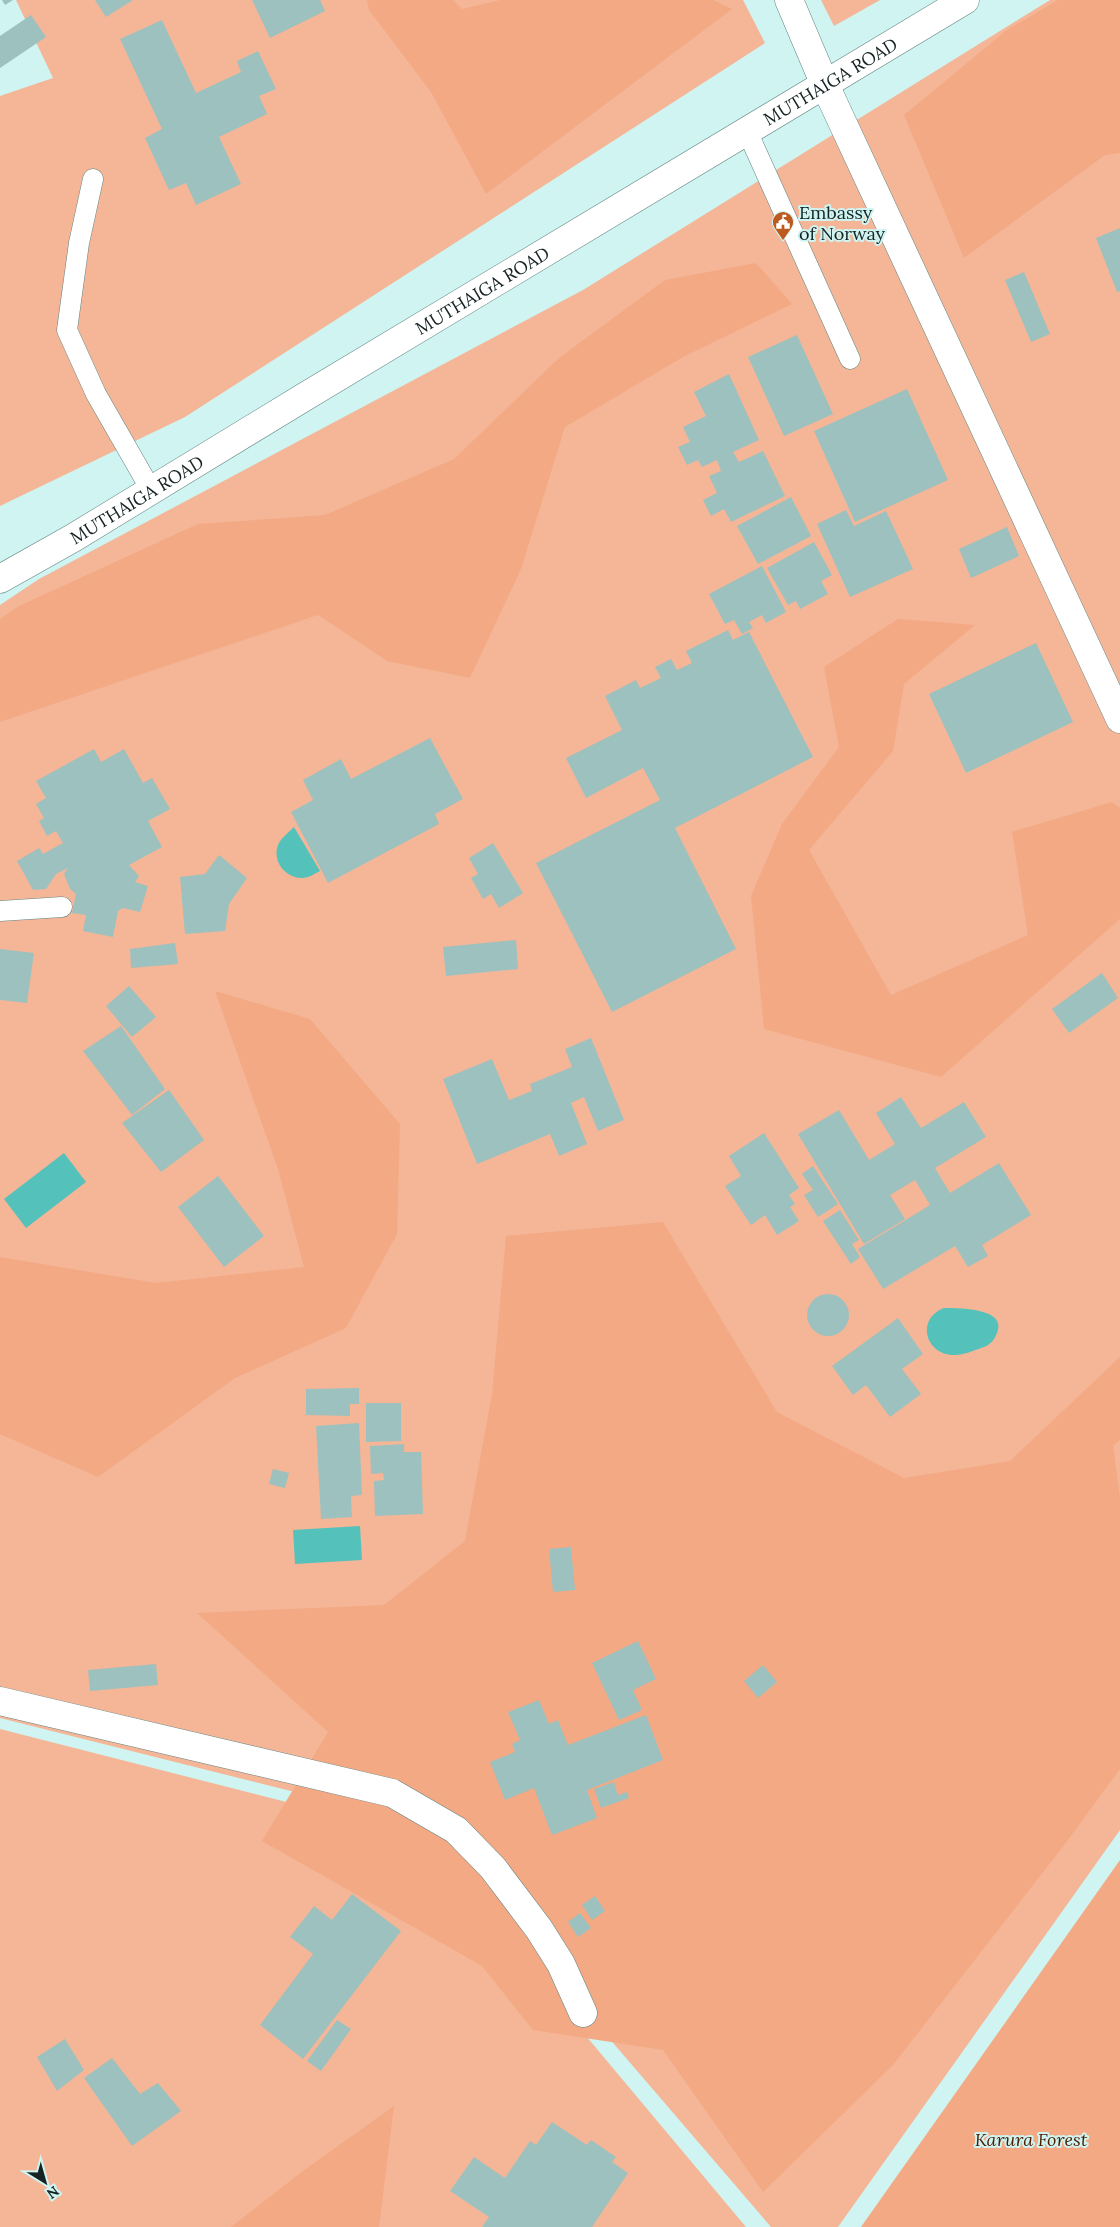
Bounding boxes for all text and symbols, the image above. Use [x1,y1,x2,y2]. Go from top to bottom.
street label: MUTHAIGA ROAD [759,32,901,130]
place label: Embassy of Norway [799,201,886,245]
public building icon: Embassy of Norway [771,210,795,241]
street label: MUTHAIGA ROAD [411,241,553,339]
street label: MUTHAIGA ROAD [65,450,208,549]
park label: Karura Forest [975,2128,1088,2151]
north arrow [20,2157,70,2207]
text: N [43,2182,63,2203]

